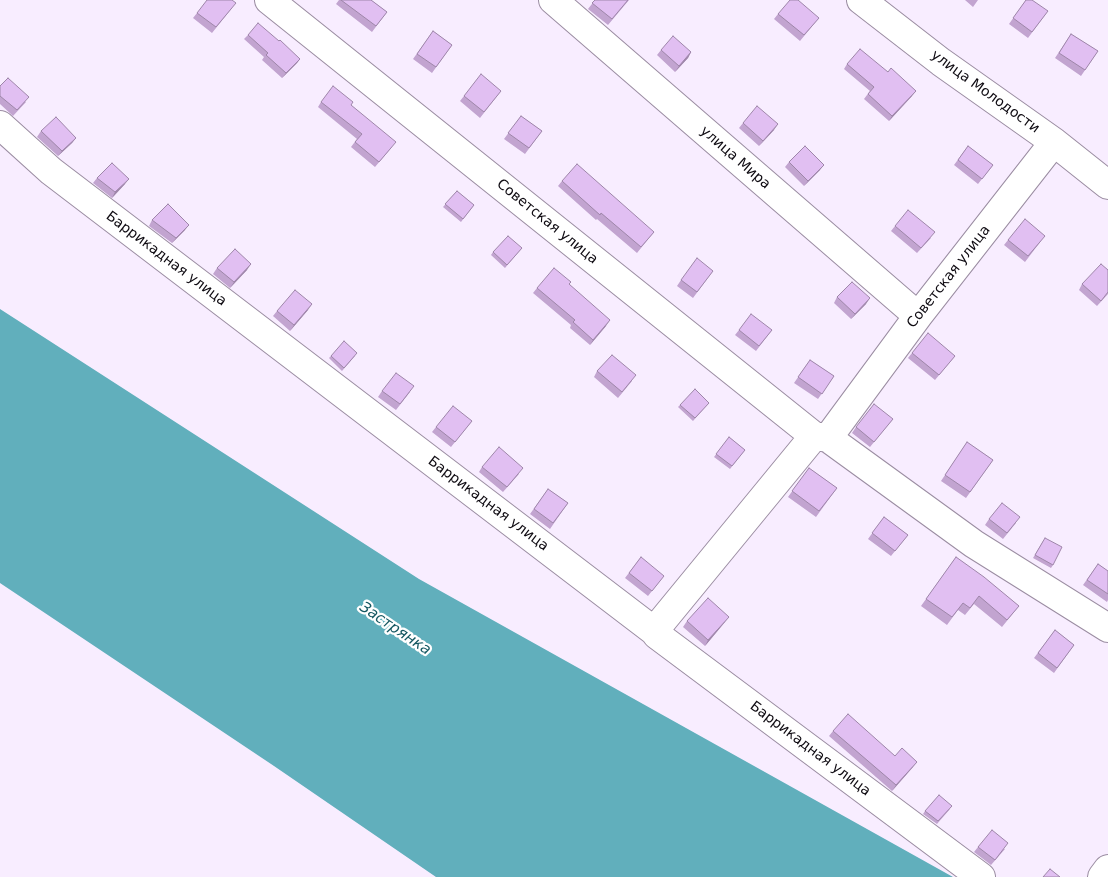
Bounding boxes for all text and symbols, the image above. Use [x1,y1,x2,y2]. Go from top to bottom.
street label: улица Молодости [927,47,1043,137]
street label: улица Мира [696,123,774,193]
street label: Советская улица [493,176,601,268]
street label: Баррикадная улица [102,208,230,310]
street label: Советская улица [904,222,994,332]
street label: Баррикадная улица [424,453,552,555]
water label: Застрянка [356,599,434,659]
street label: Баррикадная улица [746,698,874,800]

